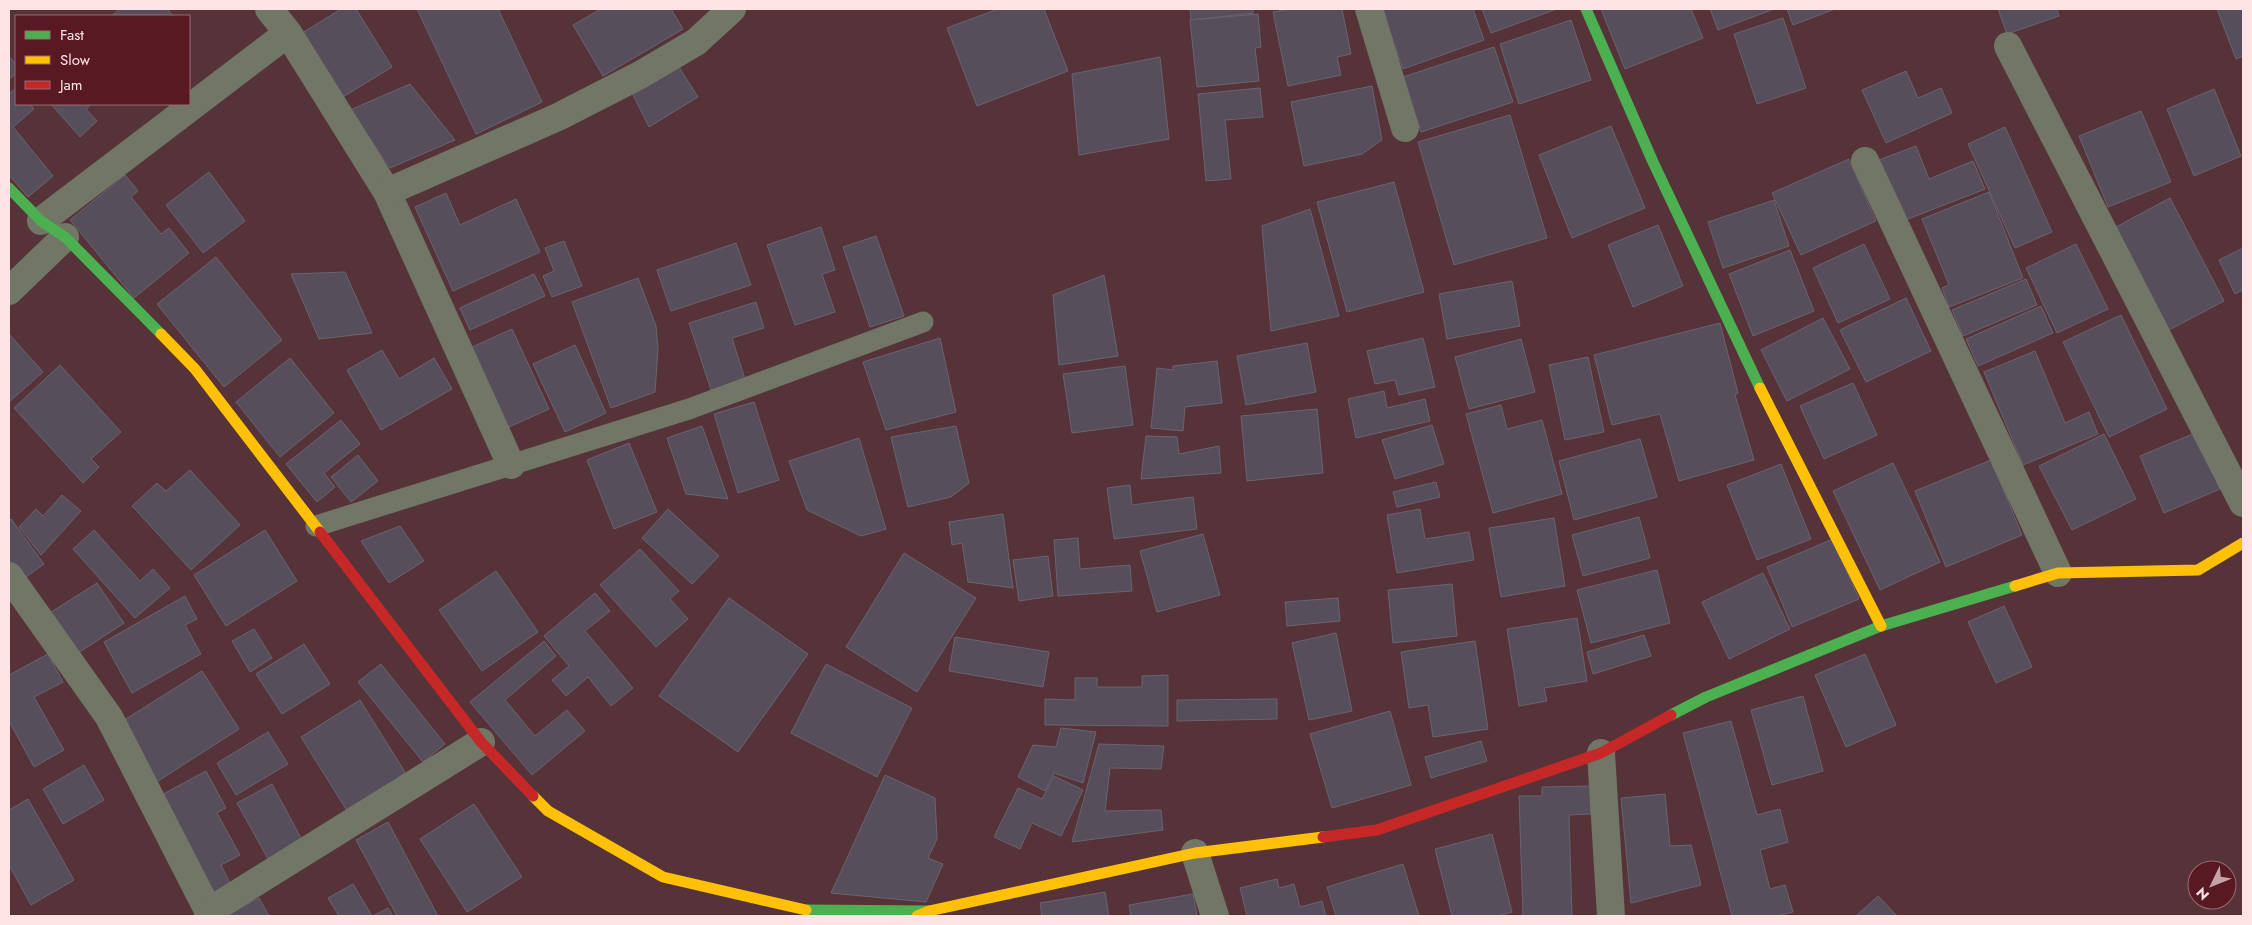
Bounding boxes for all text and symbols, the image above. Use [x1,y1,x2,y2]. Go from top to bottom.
legend [15,15,190,105]
text: Fast [60,24,84,46]
text: Slow [60,49,91,71]
text: Jam [58,74,83,96]
north arrow [2187,860,2237,910]
text: N [2191,883,2214,905]

